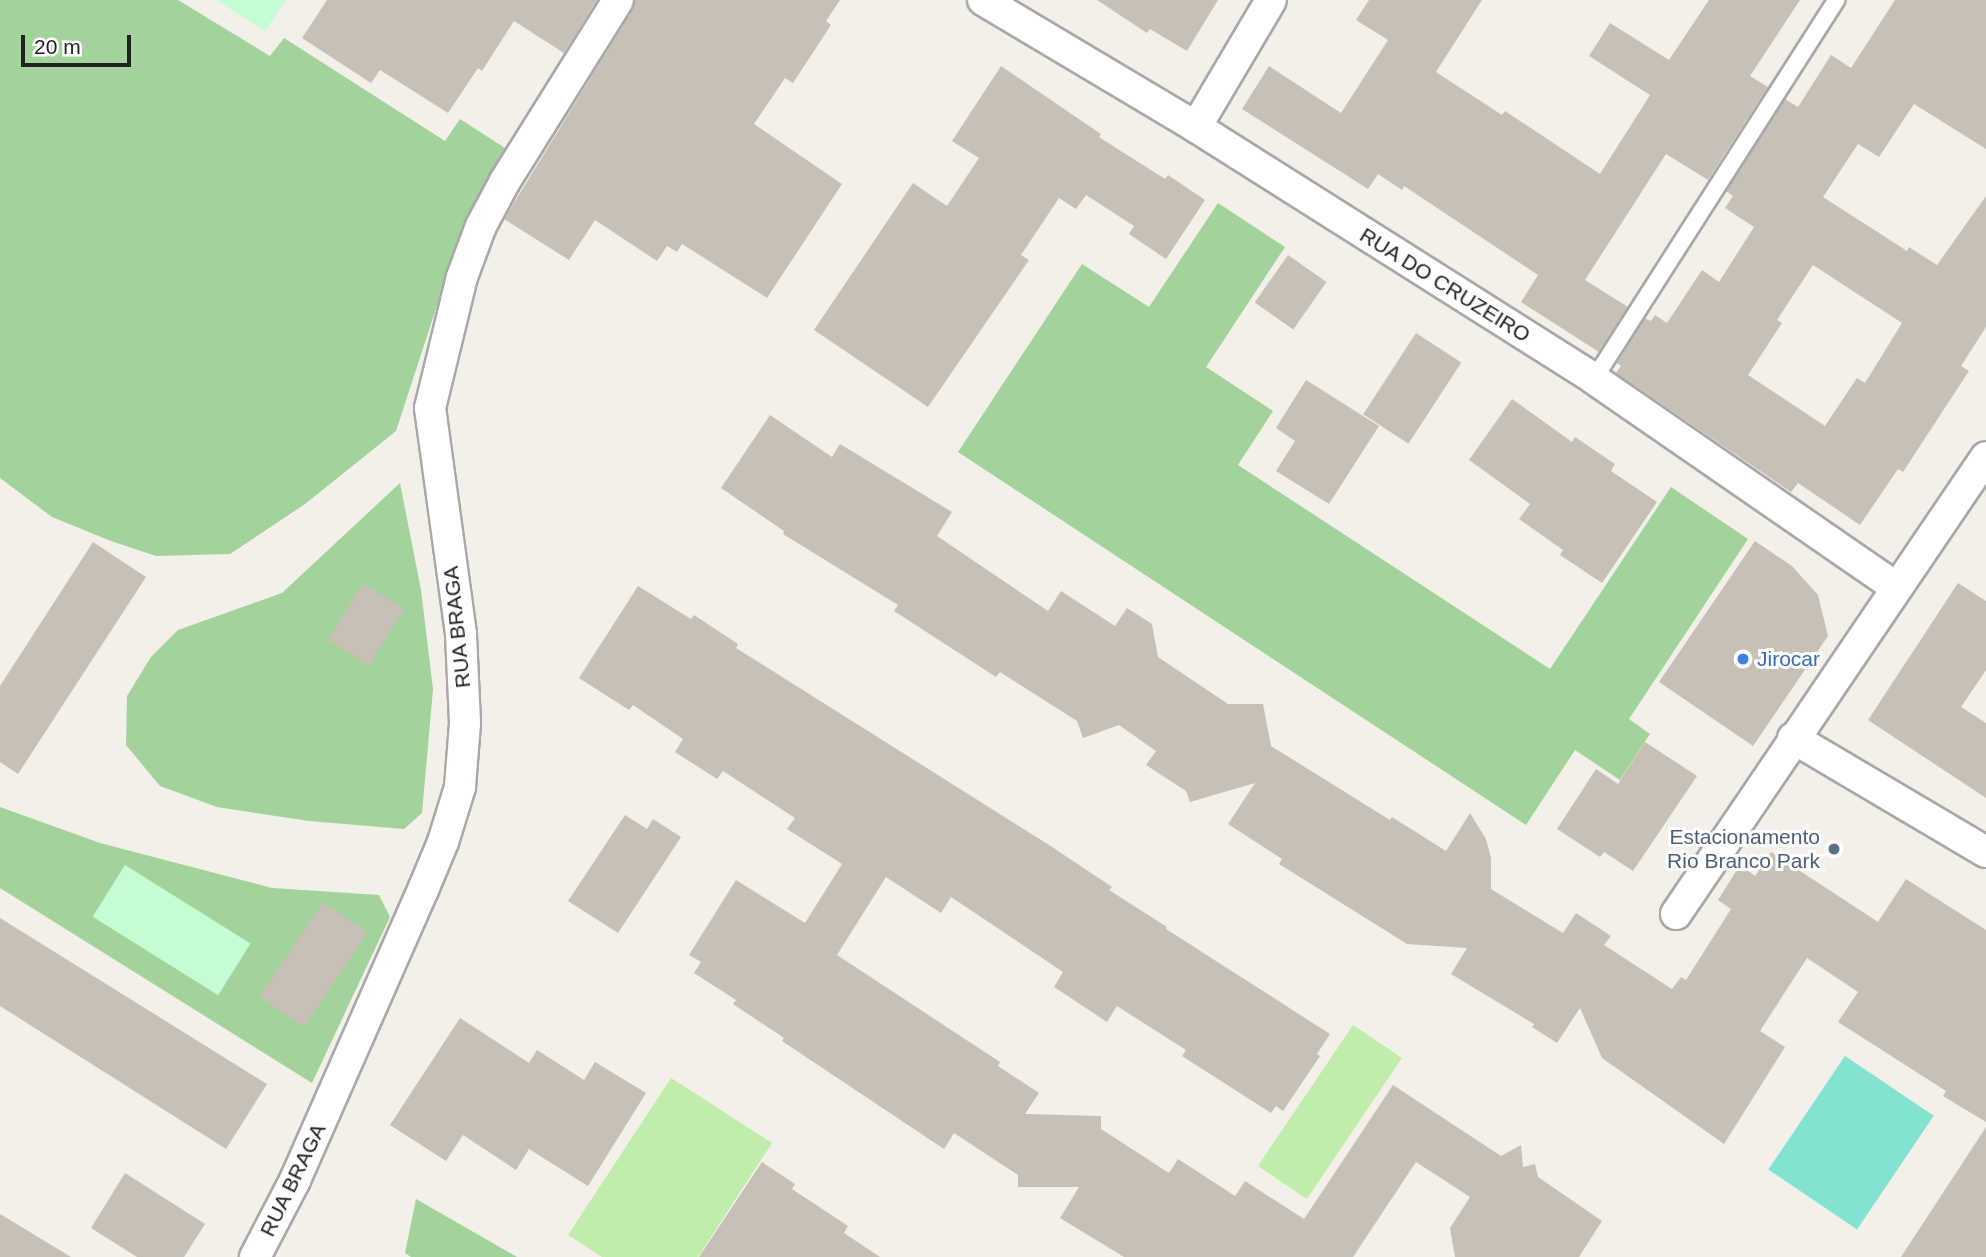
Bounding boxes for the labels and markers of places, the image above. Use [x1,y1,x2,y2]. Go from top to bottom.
place label: Jirocar [1757,646,1820,672]
marker: Jirocar [1735,651,1751,667]
place label: Estacionamento Rio Branco Park [1667,824,1820,874]
marker: Estacionamento Rio Branco Park [1826,841,1842,857]

